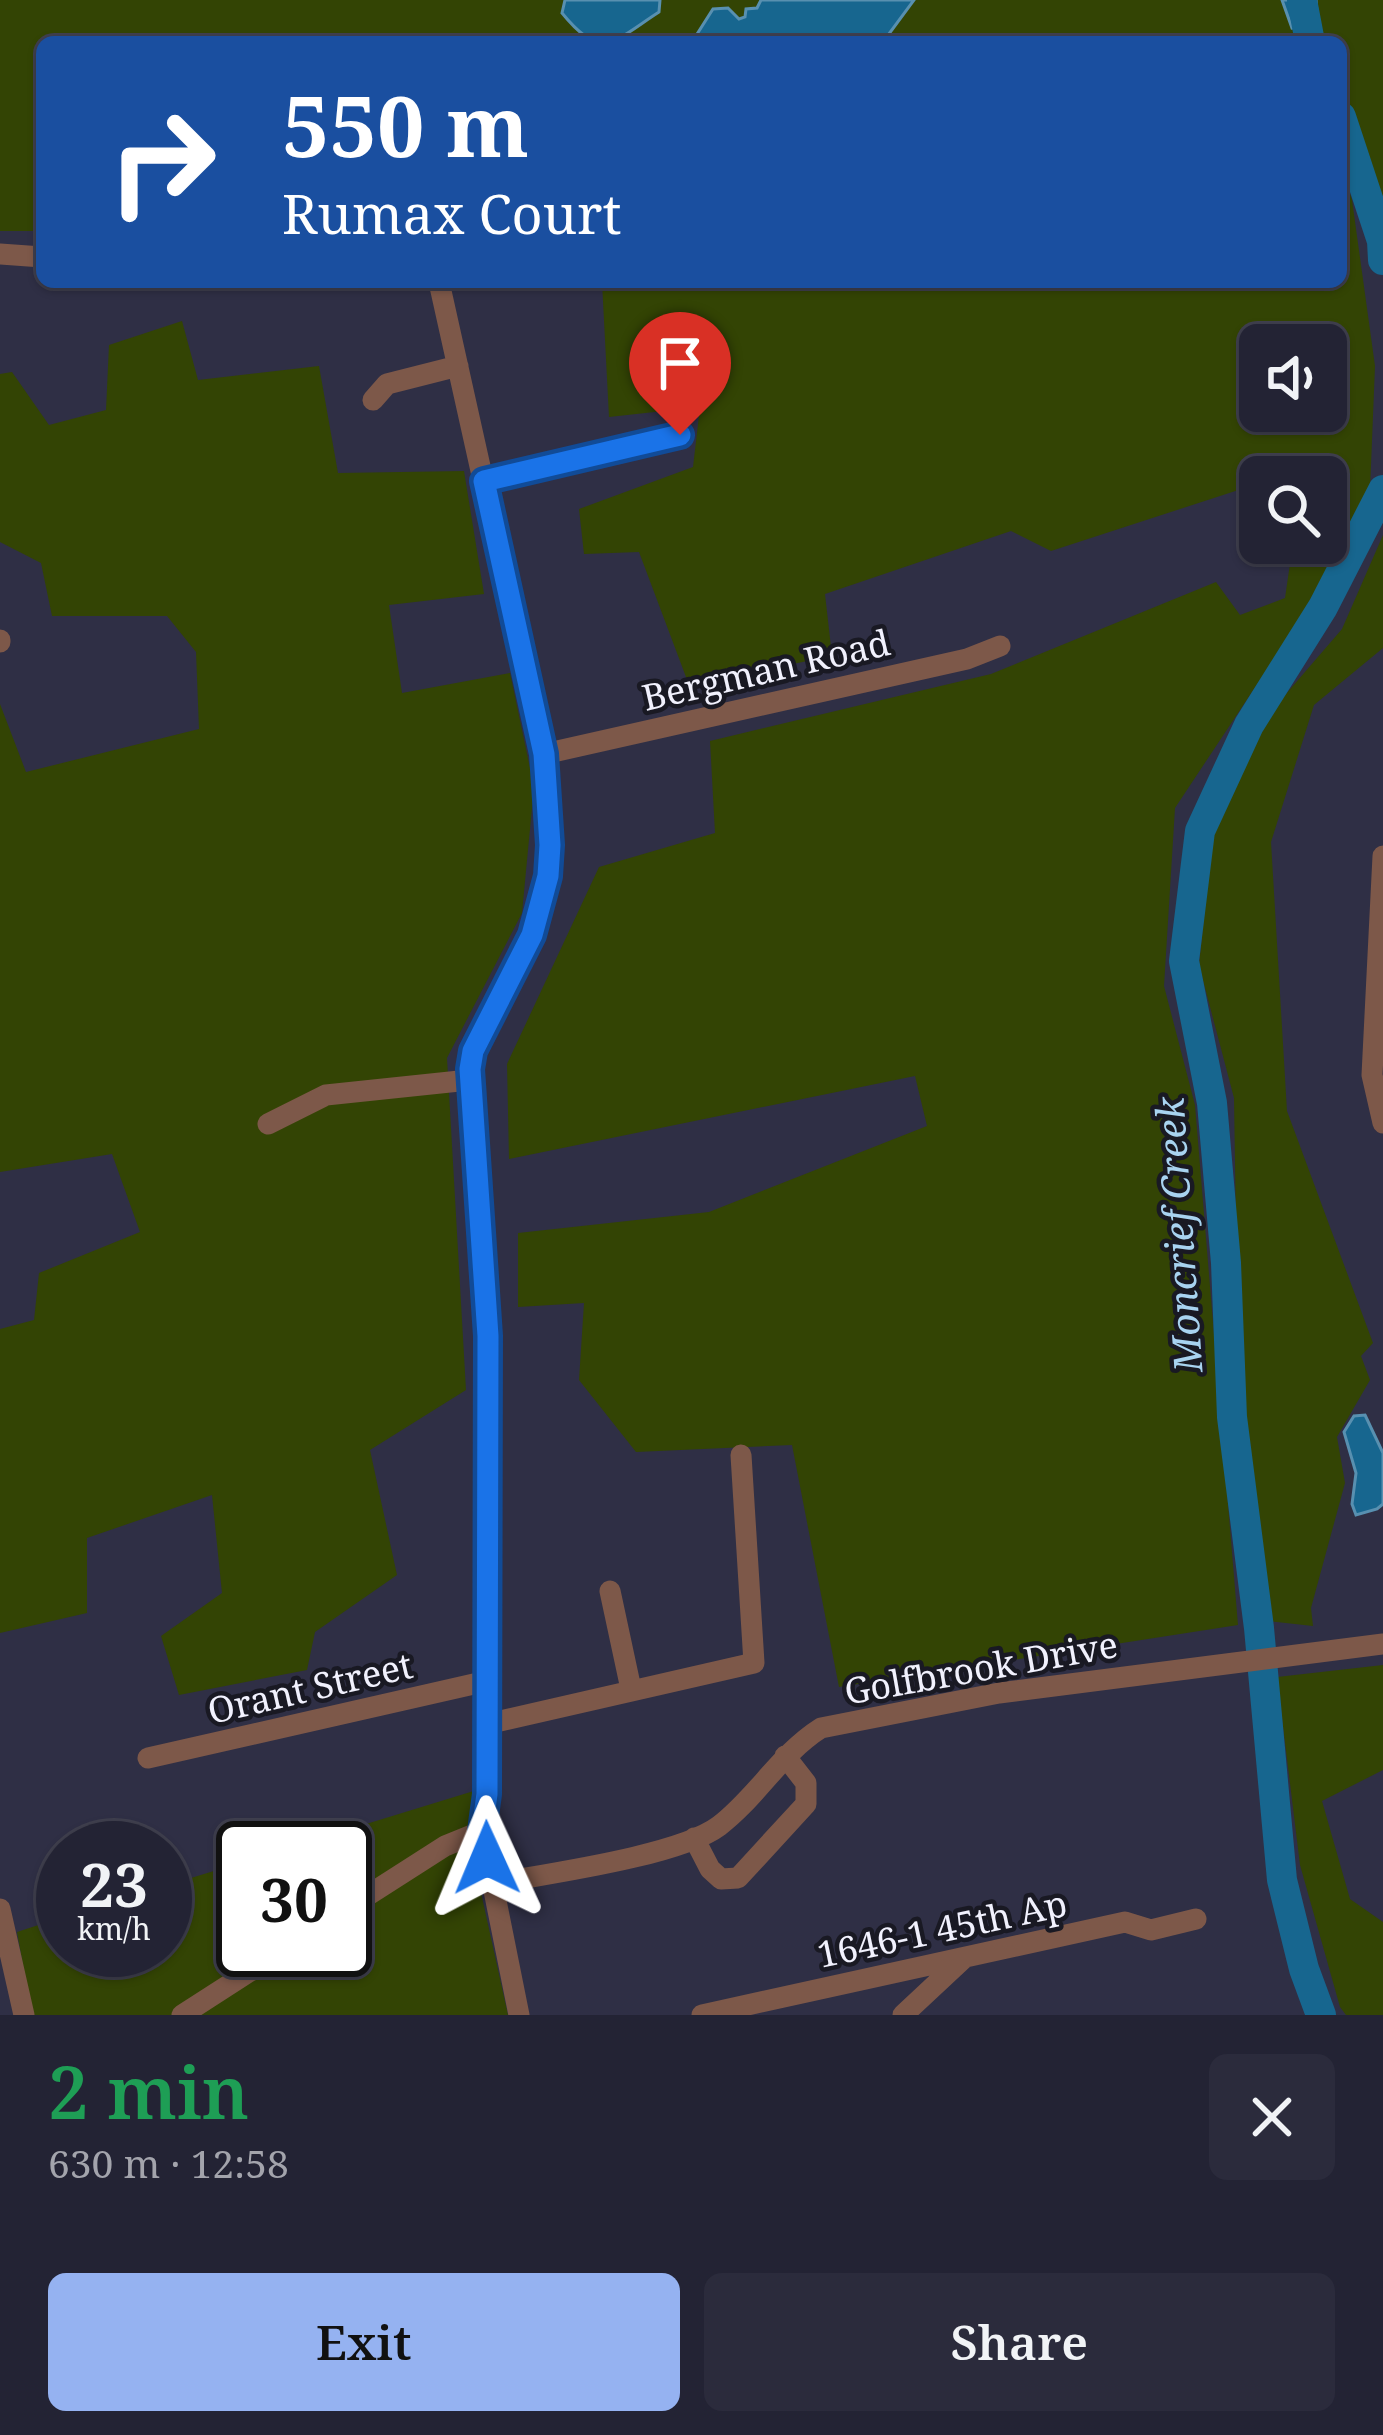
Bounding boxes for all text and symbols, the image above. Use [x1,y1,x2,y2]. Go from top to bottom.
text: 550 m [282,67,529,182]
icon: right [84,84,240,240]
text: Rumax Court [282,176,621,250]
pin [629,312,731,435]
map controls [1239,324,1347,564]
button: sound [1239,324,1347,432]
icon: arrive [647,330,713,396]
button: search [1239,456,1347,564]
street label: Bergman Road [637,617,895,722]
water label: Moncrief Creek [1141,1094,1214,1376]
street label: Golfbrook Drive [840,1619,1121,1716]
street label: Orant Street [203,1640,417,1735]
position arrow [424,1795,550,1921]
speed limit sign: 30 [216,1821,372,1977]
text: 23 [80,1843,148,1925]
street label: 1646-1 45th Ap [813,1878,1071,1979]
text: km/h [77,1908,151,1949]
text: 2 min [48,2042,249,2140]
button: close [1209,2054,1335,2180]
text: 630 m · 12:58 [48,2136,289,2189]
button: Exit [48,2273,680,2411]
button: Share [704,2273,1335,2411]

